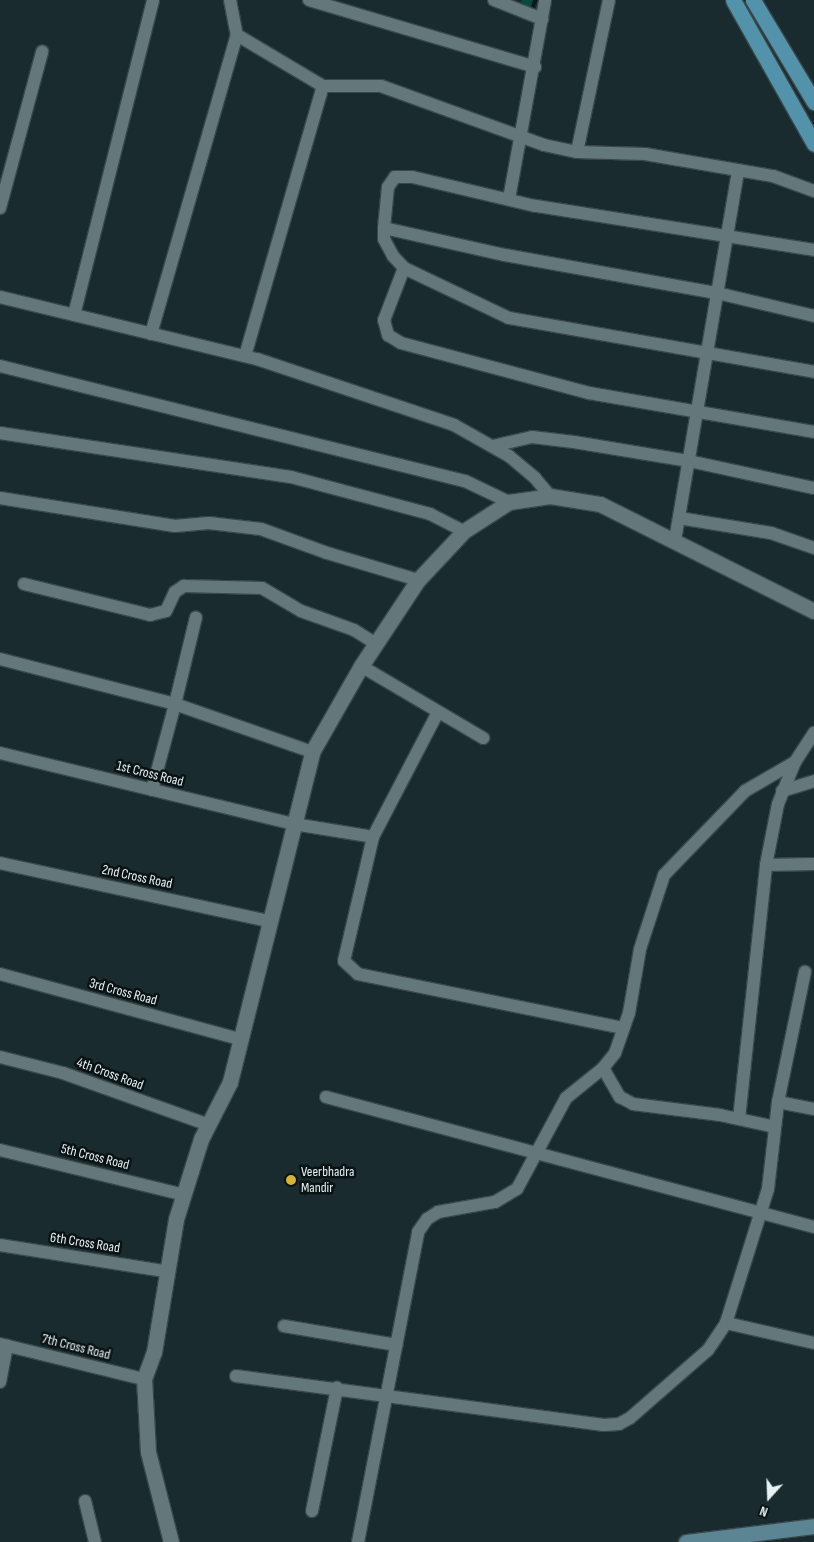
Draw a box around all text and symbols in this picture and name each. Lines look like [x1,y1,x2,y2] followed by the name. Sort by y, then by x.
[115,758,185,790] street label: 1st Cross Road
[100,861,174,893] street label: 2nd Cross Road
[87,975,159,1009] street label: 3rd Cross Road
[74,1054,146,1094] street label: 4th Cross Road
[59,1140,131,1174] street label: 5th Cross Road
[301,1164,354,1196] place label: Veerbhadra Mandir
[285,1174,297,1186] marker: Veerbhadra Mandir
[49,1229,121,1257] street label: 6th Cross Road
[40,1330,112,1364] street label: 7th Cross Road
[744,1472,794,1522] north arrow
[757,1502,770,1521] text: N

